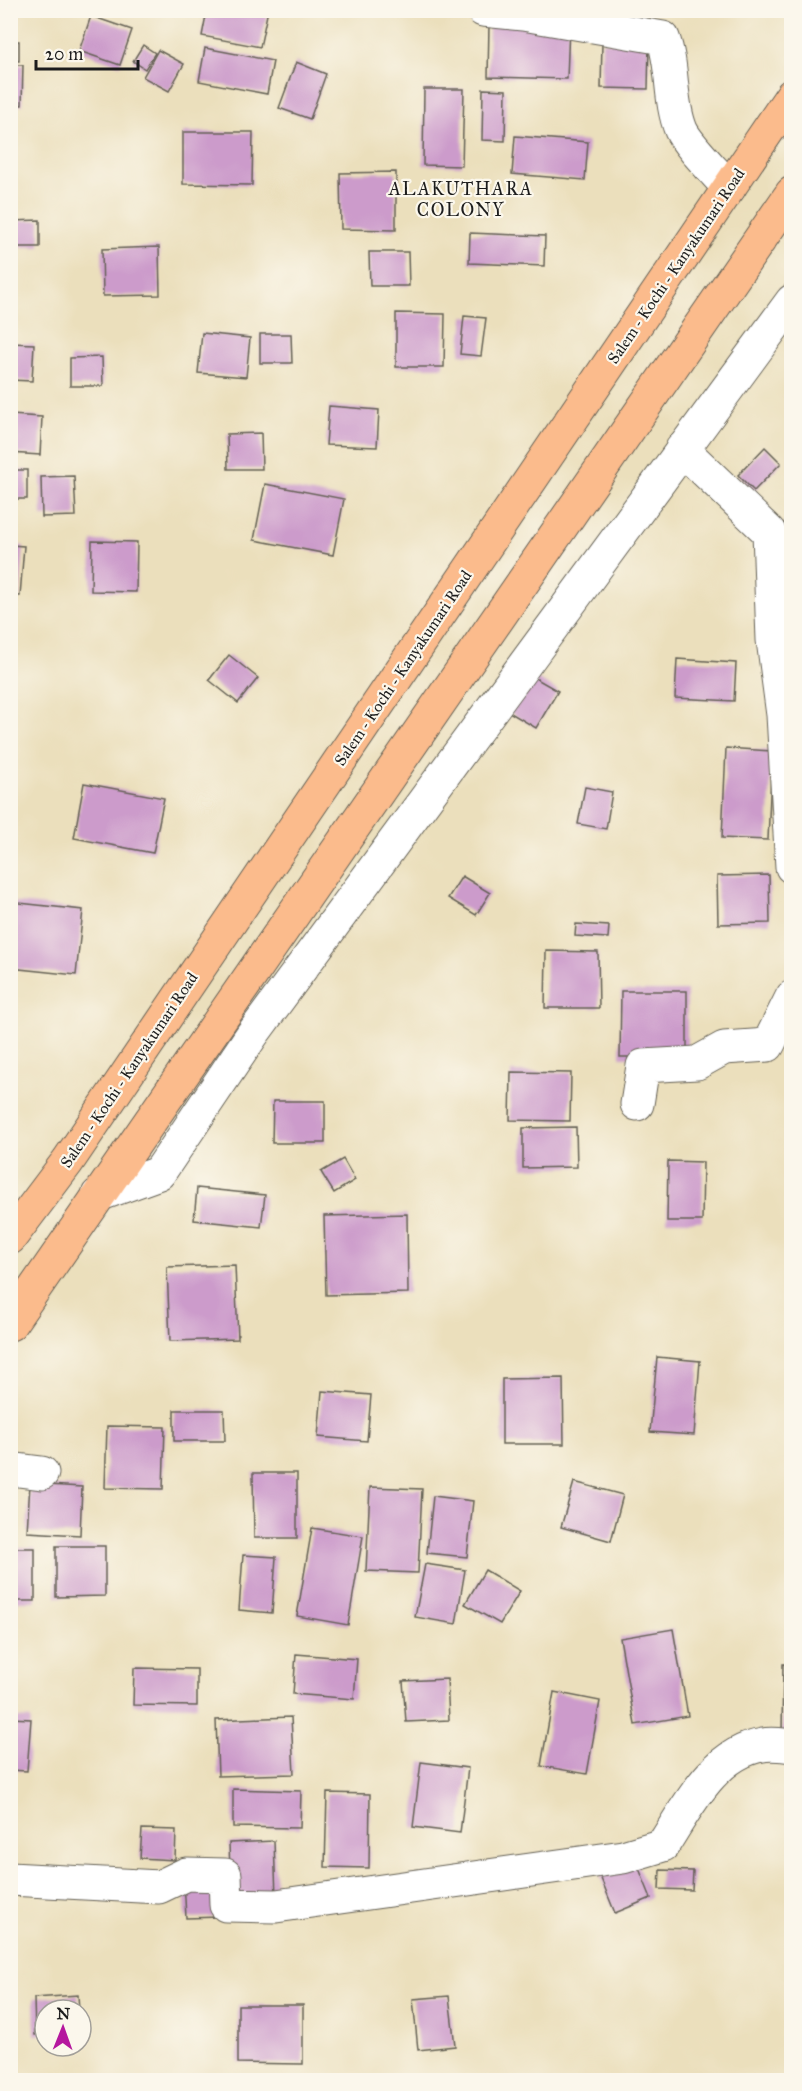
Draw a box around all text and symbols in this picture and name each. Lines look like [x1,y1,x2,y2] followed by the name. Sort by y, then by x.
[36,33,138,71] scale bar
[45,43,83,65] text: 20 m
[603,165,749,367] street label: Salem - Kochi - Kanyakumari Road
[388,178,533,221] district label: ALAKUTHARA COLONY
[330,567,476,769] street label: Salem - Kochi - Kanyakumari Road
[56,969,202,1171] street label: Salem - Kochi - Kanyakumari Road
[33,1998,93,2058] north arrow
[56,2004,71,2023] text: N

